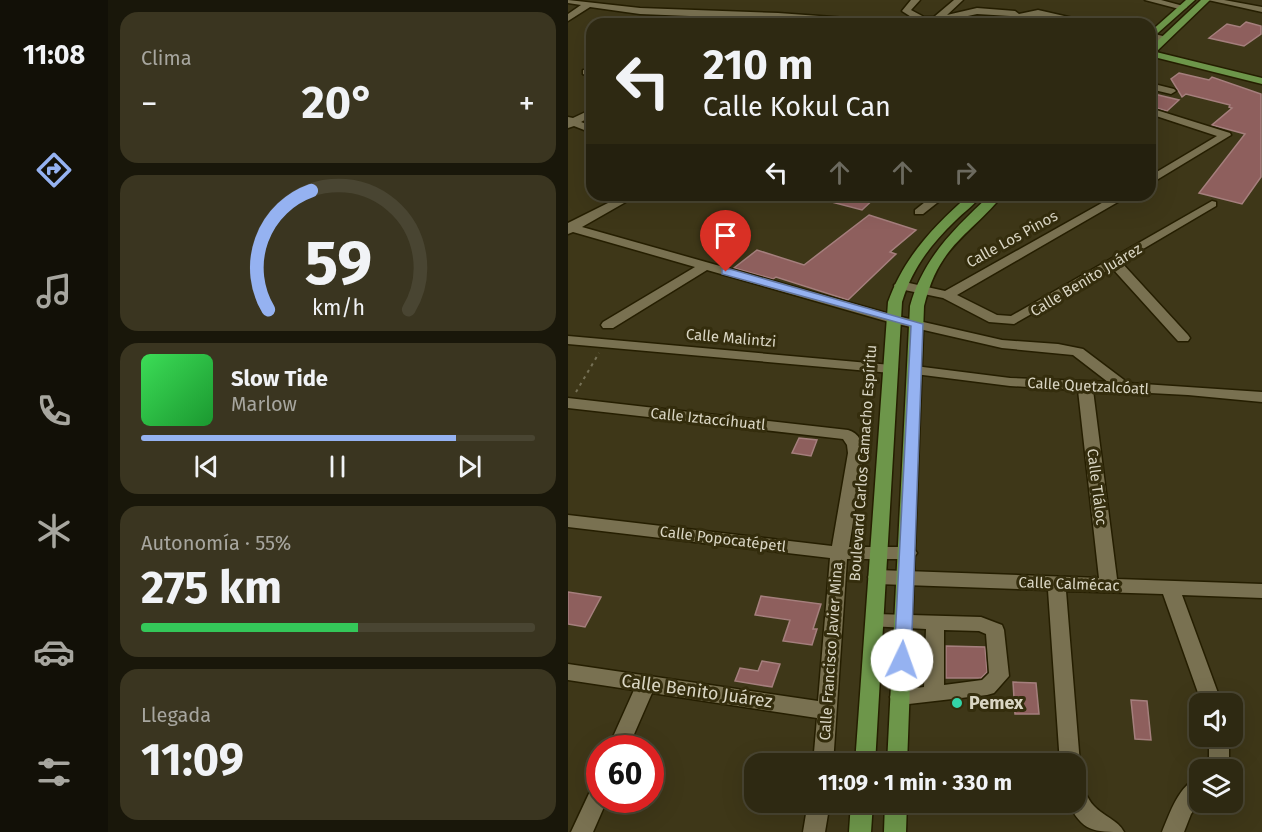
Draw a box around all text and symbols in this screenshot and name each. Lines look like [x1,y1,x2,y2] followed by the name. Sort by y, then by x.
[23,39,85,71] text: 11:08
[703,40,813,90] text: 210 m
[604,42,682,120] icon: left
[141,46,192,70] text: Clima
[301,76,375,130] text: 20°
[141,84,158,124] text: −
[519,84,535,124] text: +
[703,91,891,123] text: Calle Kokul Can
[33,149,75,191] icon: directions
[760,156,793,189] icon: left
[823,156,856,189] icon: ahead
[886,156,919,189] icon: ahead
[949,156,982,189] icon: right
[963,207,1061,271] street label: Calle Los Pinos
[700,210,751,272] pin
[709,219,742,252] icon: arrive
[304,226,372,301] text: 59
[1027,239,1145,320] street label: Calle Benito Juárez
[33,270,75,312] icon: music
[311,295,365,321] text: km/h
[685,325,777,351] street label: Calle Malintzi
[846,344,880,582] street label: Boulevard Carlos Camacho Espíritu
[231,365,328,392] text: Slow Tide
[1027,374,1150,398] street label: Calle Quetzalcóatl
[33,390,75,432] icon: phone
[231,392,297,416] text: Marlow
[650,404,767,434] street label: Calle Iztaccíhuatl
[1083,448,1111,526] street label: Calle Tláloc
[190,450,223,483] icon: previous
[321,450,354,483] icon: pause
[453,450,486,483] icon: next
[33,510,75,552] icon: climate
[659,522,788,556] street label: Calle Popocatépetl
[141,531,291,555] text: Autonomía · 55%
[141,561,282,615] text: 275 km
[816,561,846,741] street label: Calle Francisco Javier Mina
[1018,573,1120,595] street label: Calle Calmécac
[870,628,934,692] position arrow
[33,631,75,673] icon: car
[620,670,774,712] street label: Calle Benito Juárez
[969,692,1024,714] place label: Pemex
[1189,693,1243,813] map controls
[1189,693,1243,747] button: sound
[950,696,964,710] marker: Pemex
[141,703,211,727] text: Llegada
[141,733,244,787] text: 11:09
[586,735,664,813] speed limit sign: 60
[33,751,75,793] icon: filters
[1189,759,1243,813] button: layers
[818,769,1012,796] text: 11:09 · 1 min · 330 m

